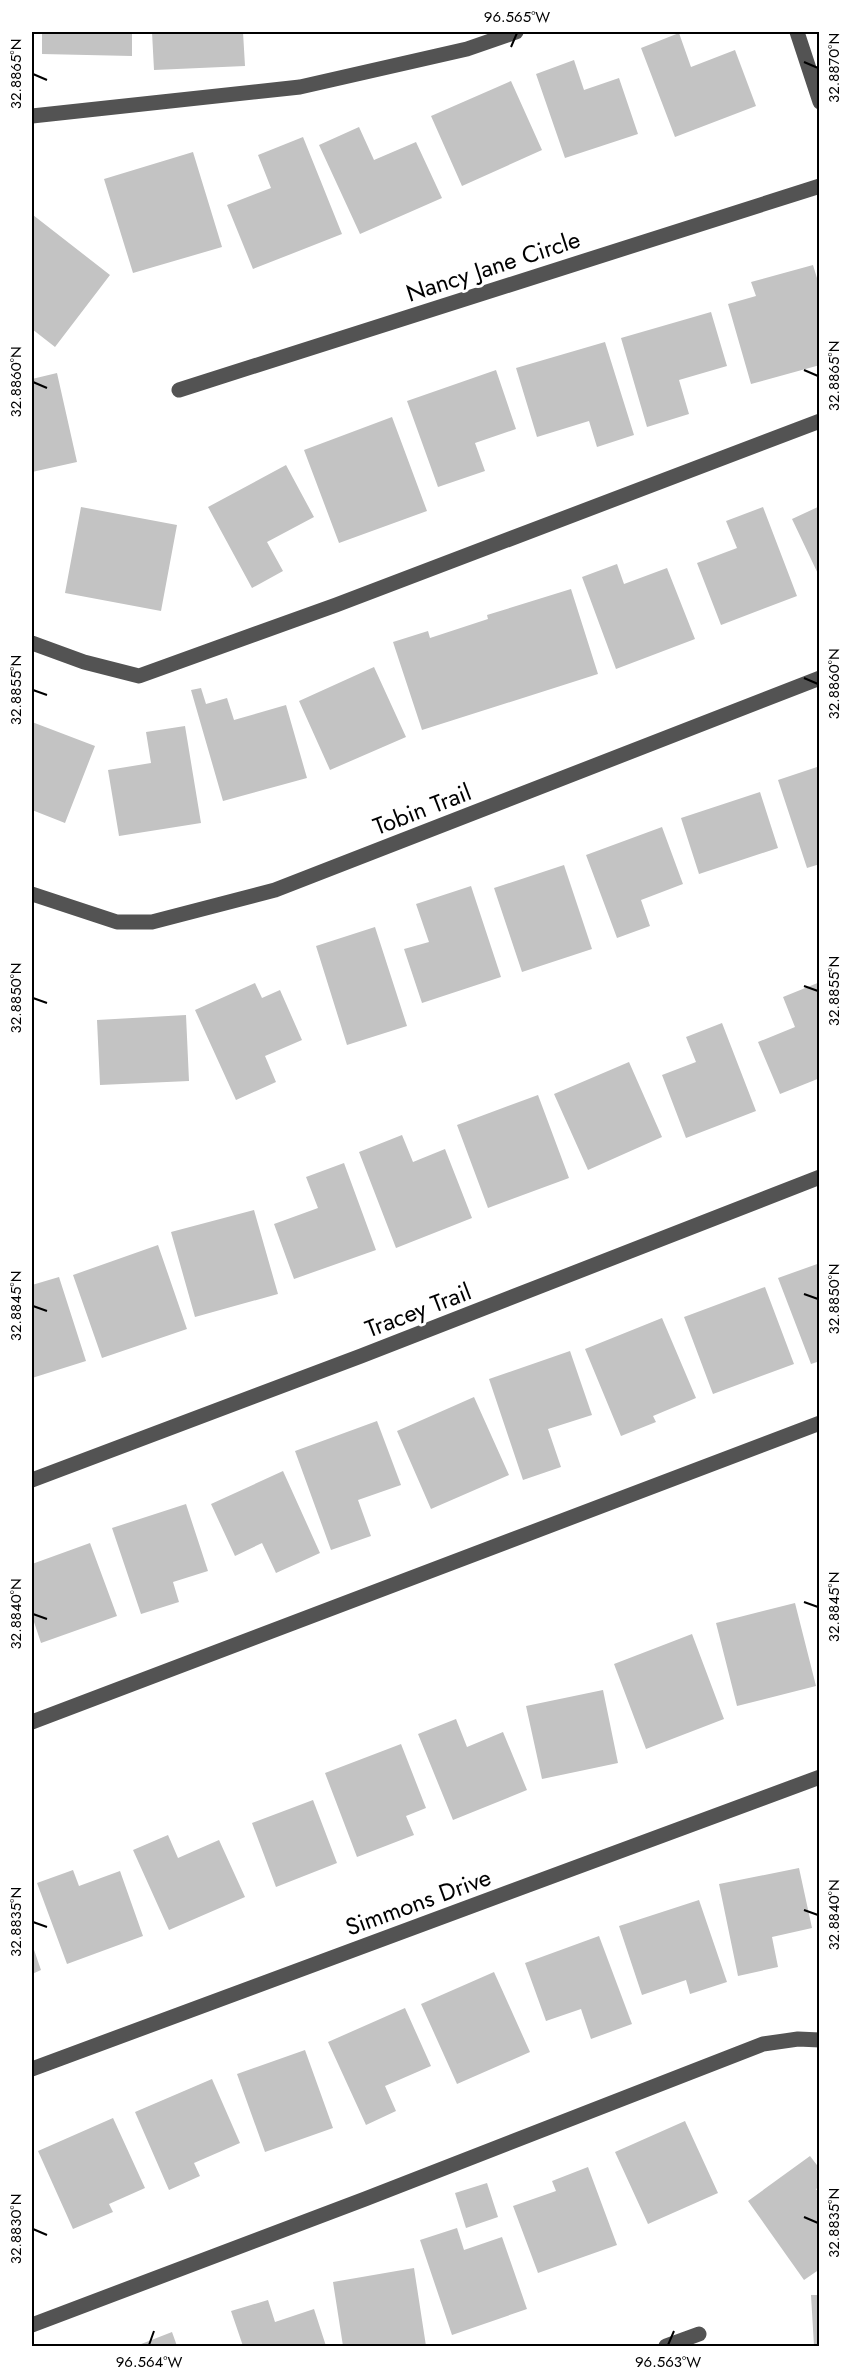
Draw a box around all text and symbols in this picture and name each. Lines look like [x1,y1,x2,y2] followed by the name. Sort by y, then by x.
[484,6,550,28] text: 96.565°W
[823,33,845,103] text: 32.8870°N
[5,39,27,109] text: 32.8865°N
[401,221,585,311] street label: Nancy Jane Circle
[823,341,845,411] text: 32.8865°N
[5,346,27,418] text: 32.8860°N
[823,648,845,720] text: 32.8860°N
[5,655,27,725] text: 32.8855°N
[368,774,476,844] street label: Tobin Trail
[823,956,845,1026] text: 32.8855°N
[5,963,27,1033] text: 32.8850°N
[823,1264,845,1334] text: 32.8850°N
[5,1271,27,1341] text: 32.8845°N
[360,1274,476,1346] street label: Tracey Trail
[823,1572,845,1642] text: 32.8845°N
[5,1578,27,1650] text: 32.8840°N
[340,1859,496,1945] street label: Simmons Drive
[823,1879,845,1951] text: 32.8840°N
[5,1887,27,1957] text: 32.8835°N
[823,2188,845,2258] text: 32.8835°N
[5,2194,27,2264] text: 32.8830°N
[116,2351,182,2373] text: 96.564°W
[635,2351,701,2373] text: 96.563°W

